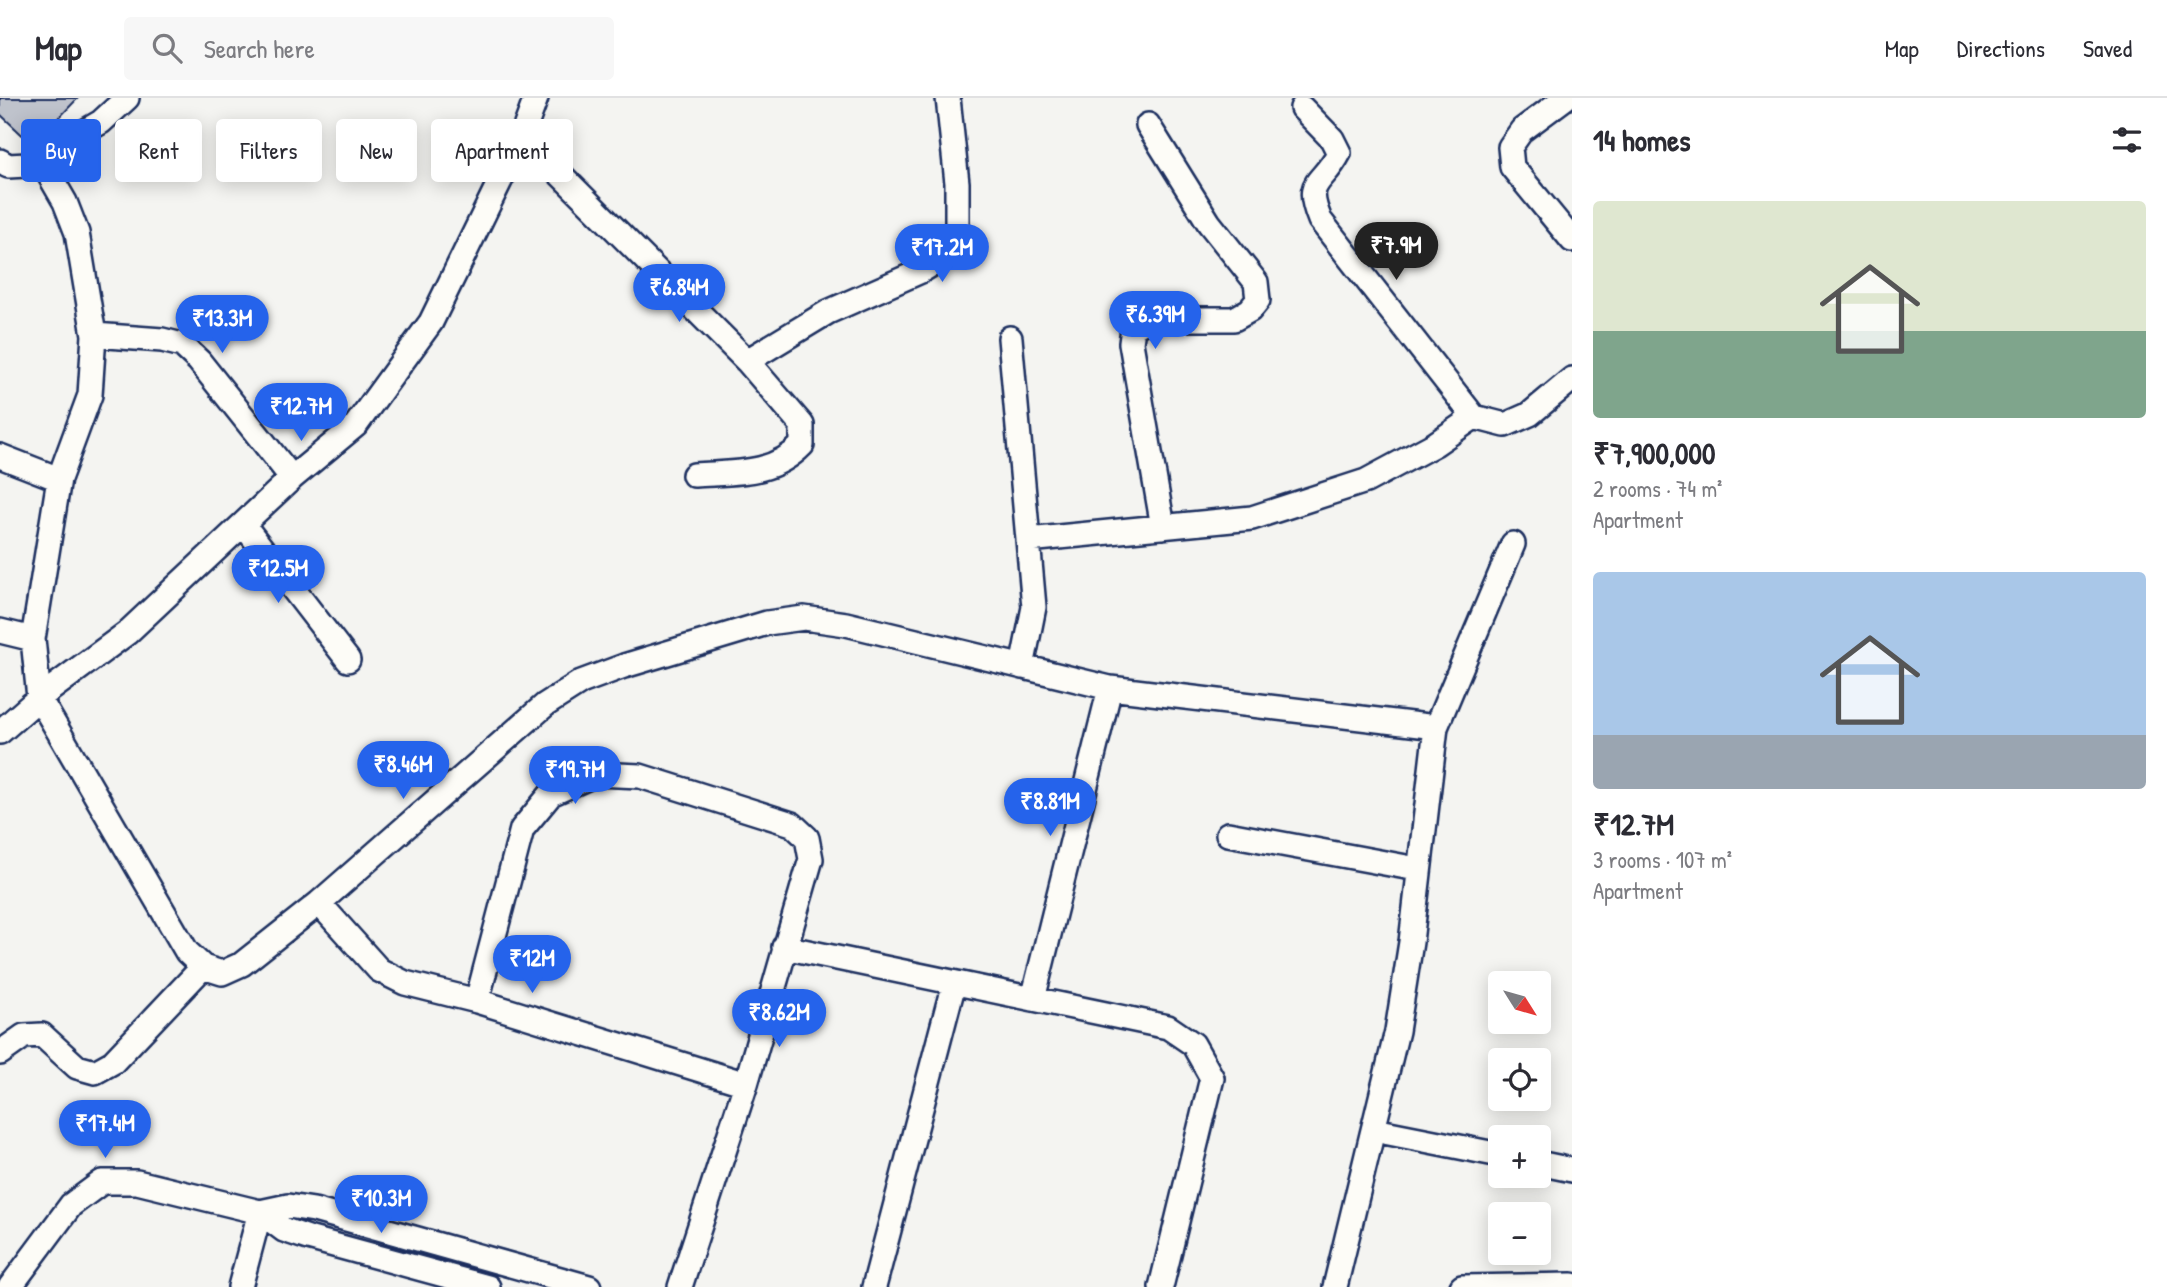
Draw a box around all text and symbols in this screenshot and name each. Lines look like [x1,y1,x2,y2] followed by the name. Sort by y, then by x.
[124,17,614,80] search box
[35,26,82,70] text: Map
[148,29,186,67] icon: search
[204,31,315,66] text: Search here
[1885,32,1919,64] text: Map
[1957,32,2045,64] text: Directions
[2083,32,2132,64] text: Saved
[21,119,101,182] chip: Buy
[115,119,202,182] chip: Rent
[216,119,322,182] chip: Filters
[336,119,417,182] chip: New
[431,119,573,182] chip: Apartment
[1593,120,1691,160] text: 14 homes
[2108,121,2146,159] icon: filters
[1347,222,1445,282] pin: ₹7.9M
[885,225,999,284] pin: ₹17.2M
[1370,229,1422,260] text: ₹7.9M
[911,231,973,262] text: ₹17.2M
[1807,246,1933,372] icon: home
[622,264,736,324] pin: ₹6.84M
[649,271,709,302] text: ₹6.84M
[1098,292,1212,351] pin: ₹6.39M
[165,296,279,355] pin: ₹13.3M
[1125,298,1185,329] text: ₹6.39M
[192,302,252,333] text: ₹13.3M
[244,384,358,443] pin: ₹12.7M
[270,390,332,421] text: ₹12.7M
[1593,433,1715,473] text: ₹7,900,000
[1593,473,1722,504] text: 2 rooms · 74 m²
[1593,504,1683,535] text: Apartment
[221,546,335,605] pin: ₹12.5M
[248,552,308,583] text: ₹12.5M
[1807,617,1933,743] icon: home
[346,742,460,801] pin: ₹8.46M
[518,746,632,806] pin: ₹19.7M
[373,748,433,779] text: ₹8.46M
[545,753,605,784] text: ₹19.7M
[993,778,1107,838] pin: ₹8.81M
[1020,785,1080,816] text: ₹8.81M
[1593,804,1674,844] text: ₹12.7M
[1593,844,1732,875] text: 3 rooms · 107 m²
[1593,875,1683,906] text: Apartment
[491,936,573,995] pin: ₹12M
[509,942,555,973] text: ₹12M
[1488,971,1550,1034] north arrow
[1488,971,1551,1265] map controls
[722,990,836,1049] pin: ₹8.62M
[748,996,810,1027] text: ₹8.62M
[1488,1048,1551,1111] button: locate
[48,1100,162,1160] pin: ₹17.4M
[75,1107,135,1138] text: ₹17.4M
[1488,1125,1551,1188] button: +
[324,1176,438,1235] pin: ₹10.3M
[351,1182,411,1213] text: ₹10.3M
[1488,1202,1551,1265] button: −

